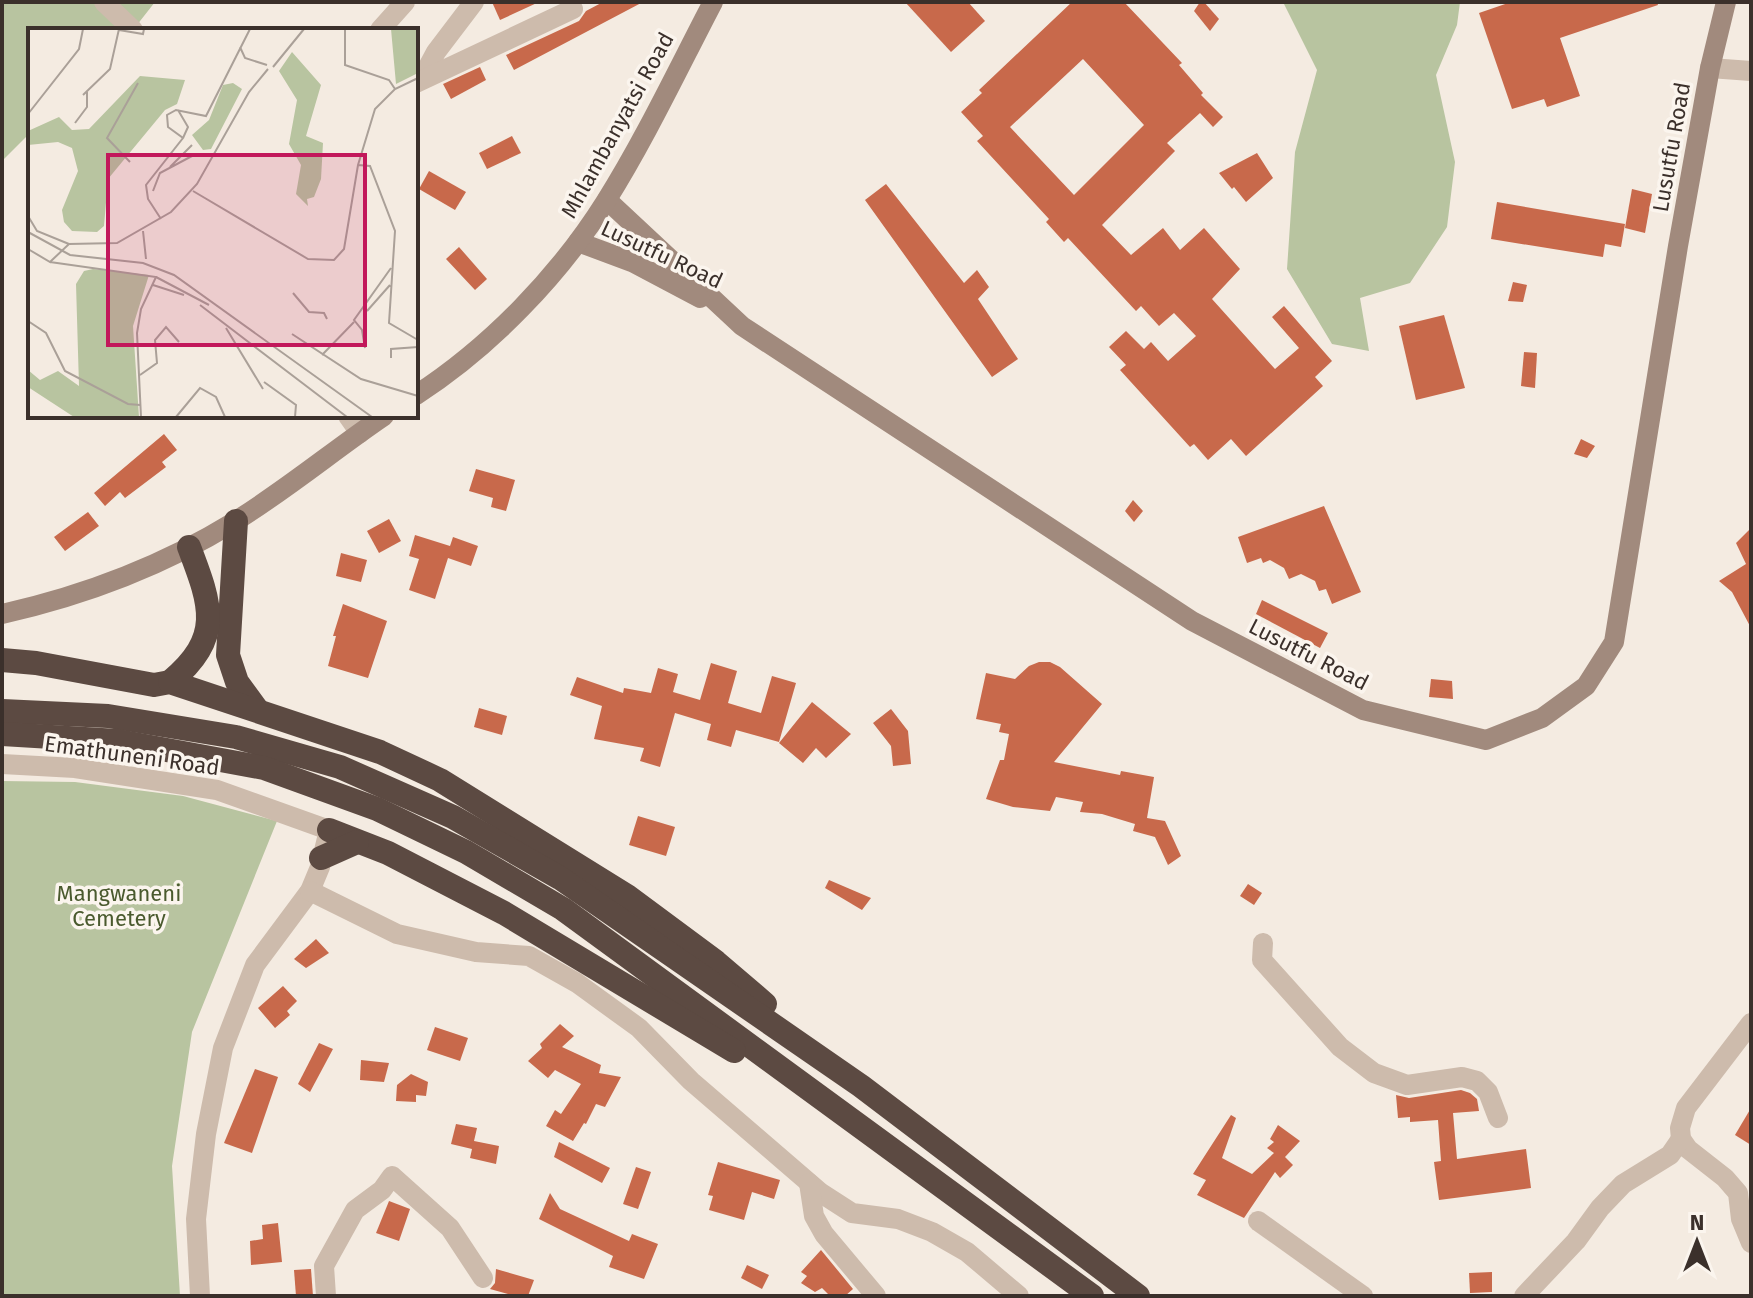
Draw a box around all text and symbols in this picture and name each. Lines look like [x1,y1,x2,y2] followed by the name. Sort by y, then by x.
[28,28,418,418] inset map
[555,28,680,223] street label: Mhlambanyatsi Road
[1647,80,1696,214] street label: Lusutfu Road
[597,214,727,294] street label: Lusutfu Road
[1244,613,1373,696] street label: Lusutfu Road
[43,730,221,781] street label: Emathuneni Road
[57,880,181,932] park label: Mangwaneni Cemetery
[1657,1202,1737,1282] north arrow
[1690,1209,1704,1236] text: N

